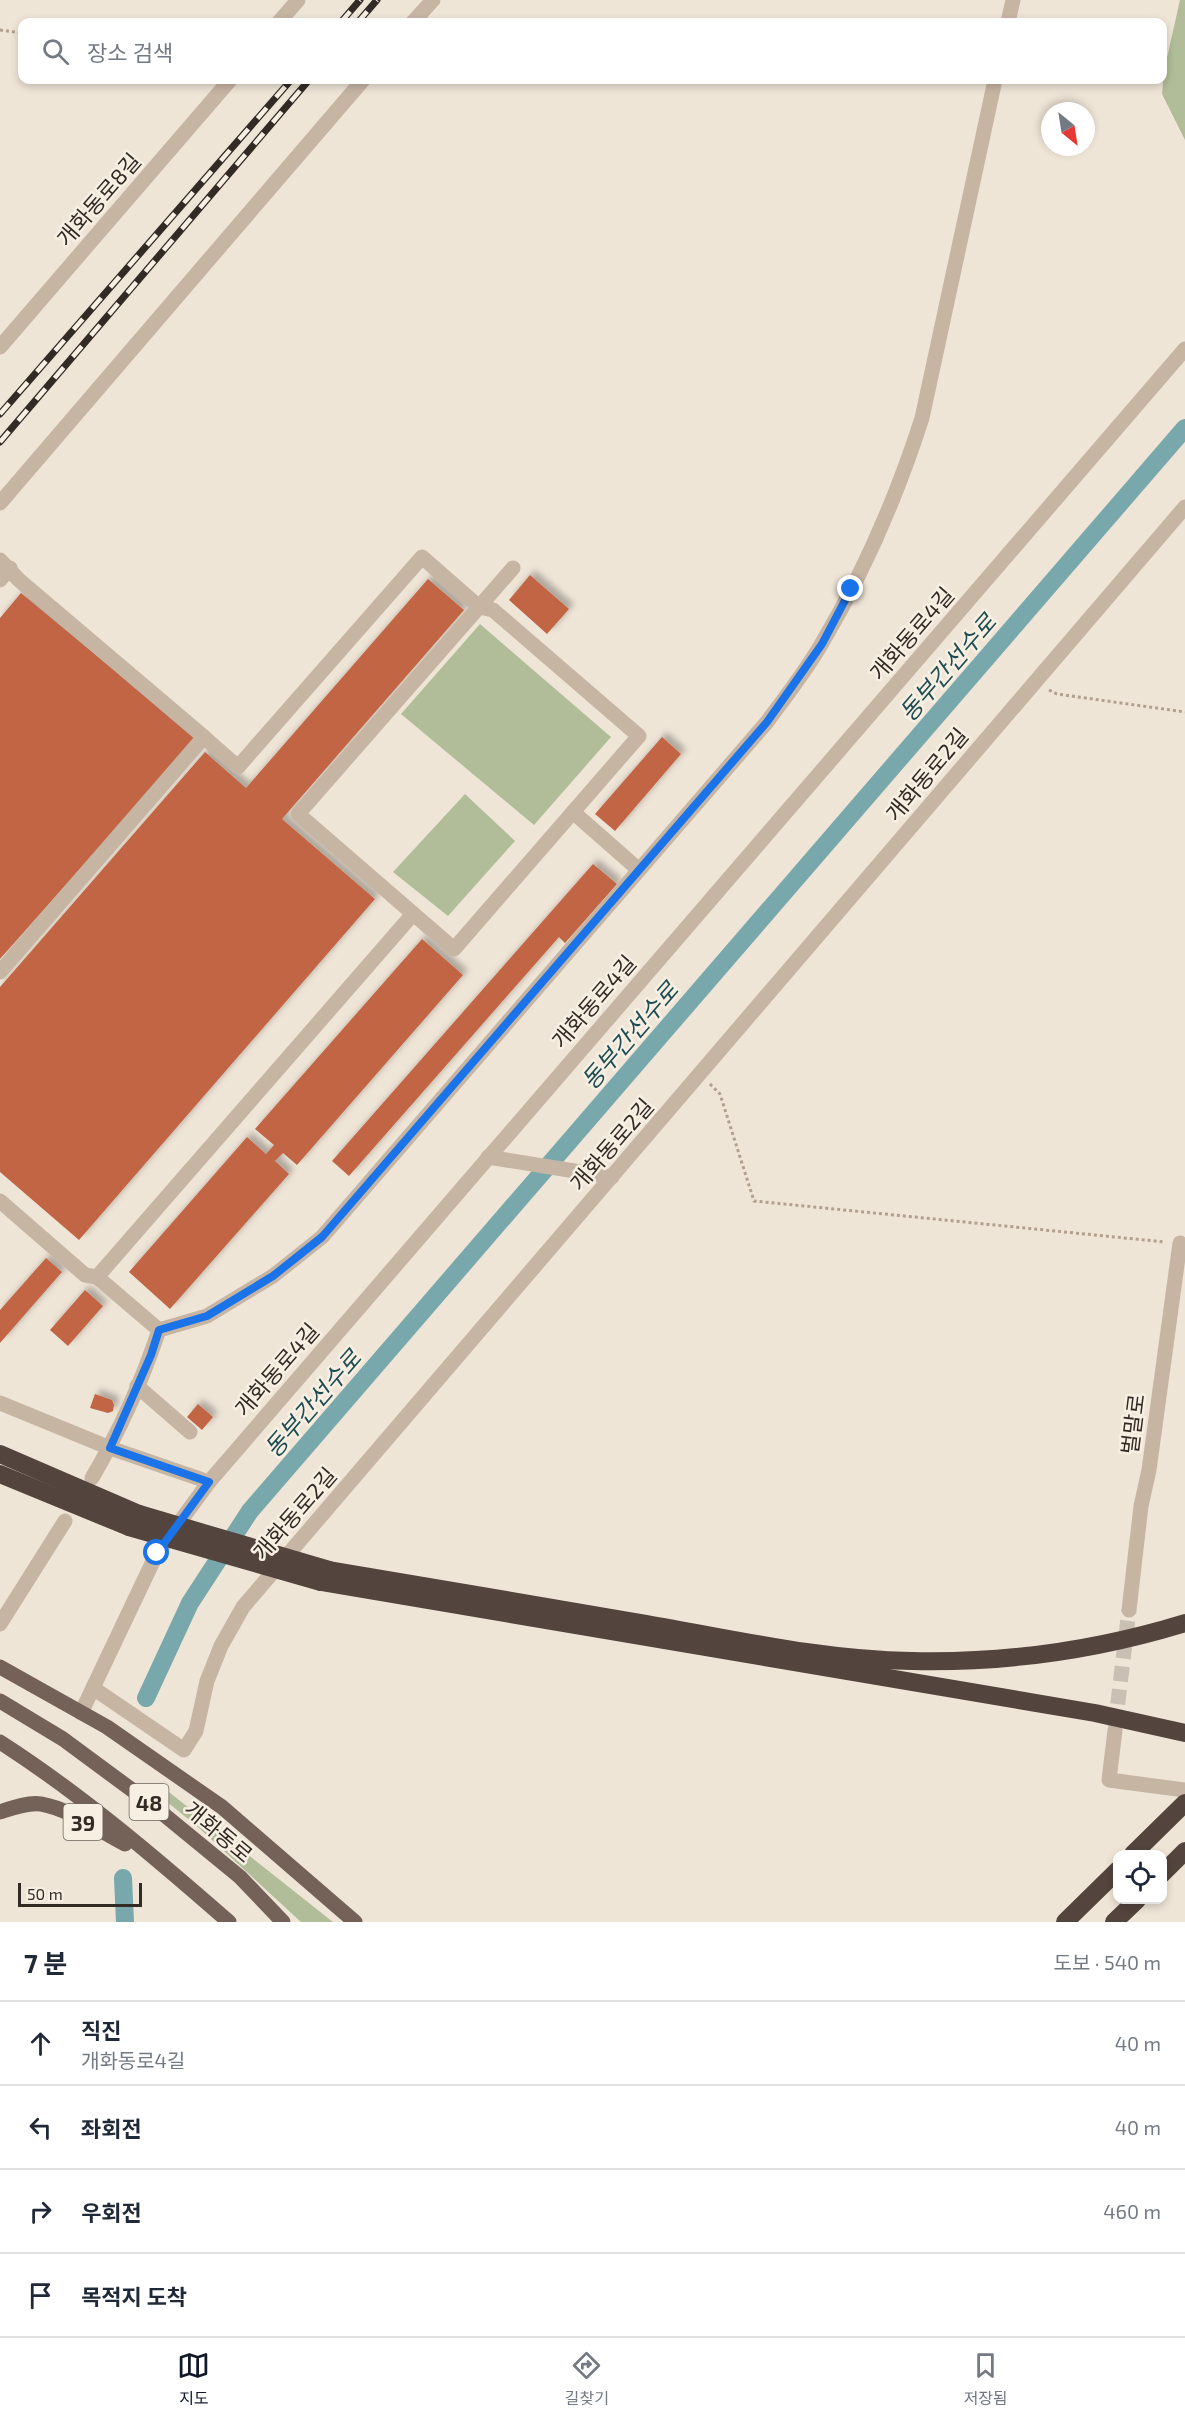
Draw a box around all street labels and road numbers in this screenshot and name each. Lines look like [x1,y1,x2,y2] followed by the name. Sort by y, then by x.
[51,147,145,251] street label: 개화동로8길
[864,581,958,685] street label: 개화동로4길
[880,722,972,826] street label: 개화동로2길
[546,949,640,1053] street label: 개화동로4길
[564,1093,658,1195] street label: 개화동로2길
[229,1317,323,1421] street label: 개화동로4길
[1115,1392,1149,1456] street label: 벌말로
[247,1462,341,1564] street label: 개화동로2길
[130,1784,168,1820] road number: 48
[180,1795,258,1867] street label: 개화동로
[64,1804,103,1840] road number: 39

